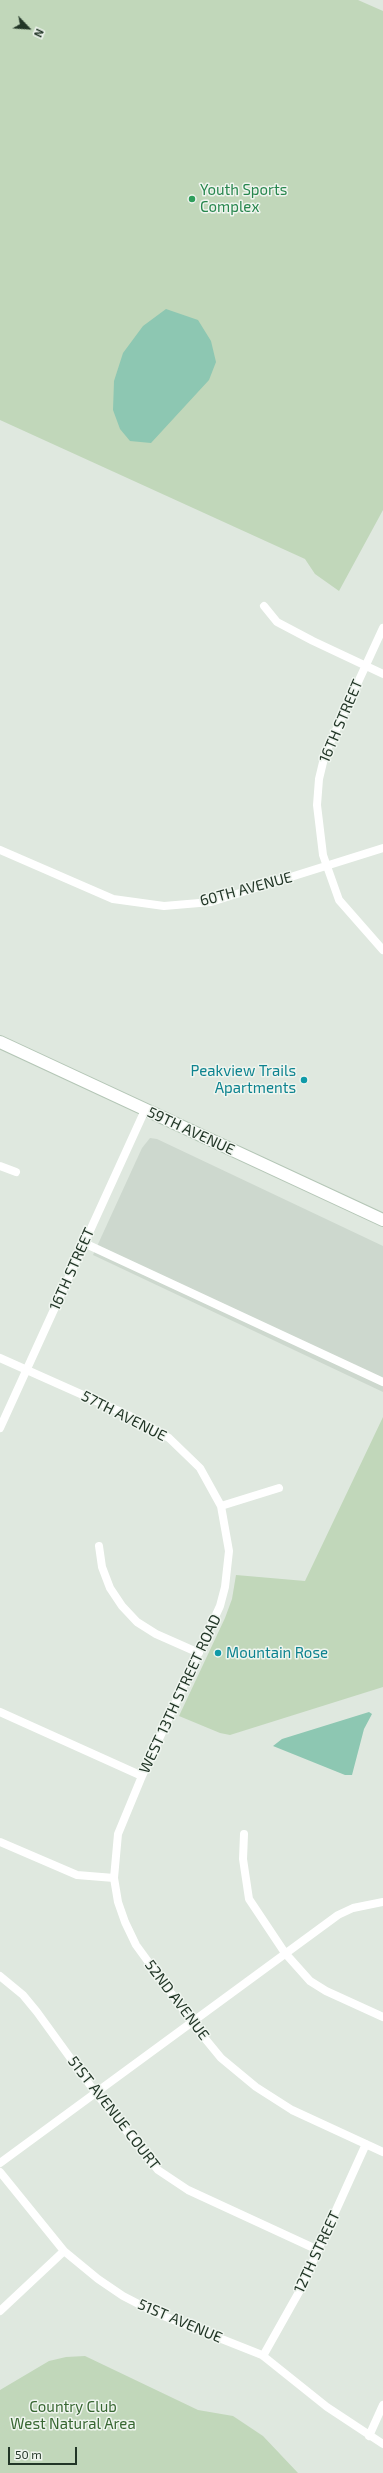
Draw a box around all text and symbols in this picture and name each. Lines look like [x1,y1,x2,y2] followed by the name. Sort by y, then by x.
[8,8,48,48] north arrow
[32,27,47,40] text: N
[200,181,287,216] place label: Youth Sports Complex
[187,194,197,204] marker: Youth Sports Complex
[315,677,367,765] street label: 16TH STREET
[198,868,294,910] street label: 60TH AVENUE
[191,1062,296,1097] place label: Peakview Trails Apartments
[299,1075,309,1085] marker: Peakview Trails Apartments
[145,1103,237,1159] street label: 59TH AVENUE
[46,1225,98,1313] street label: 16TH STREET
[78,1387,170,1445] street label: 57TH AVENUE
[135,1612,225,1776] street label: WEST 13TH STREET ROAD
[226,1644,328,1662] place label: Mountain Rose
[213,1648,223,1658] marker: Mountain Rose
[141,1956,213,2044] street label: 52ND AVENUE
[64,2053,164,2173] street label: 51ST AVENUE COURT
[290,2208,344,2296] street label: 12TH STREET
[135,2295,225,2347] street label: 51ST AVENUE
[10,2398,136,2433] park label: Country Club West Natural Area
[10,2439,79,2465] scale bar
[15,2447,42,2461] text: 50 m

